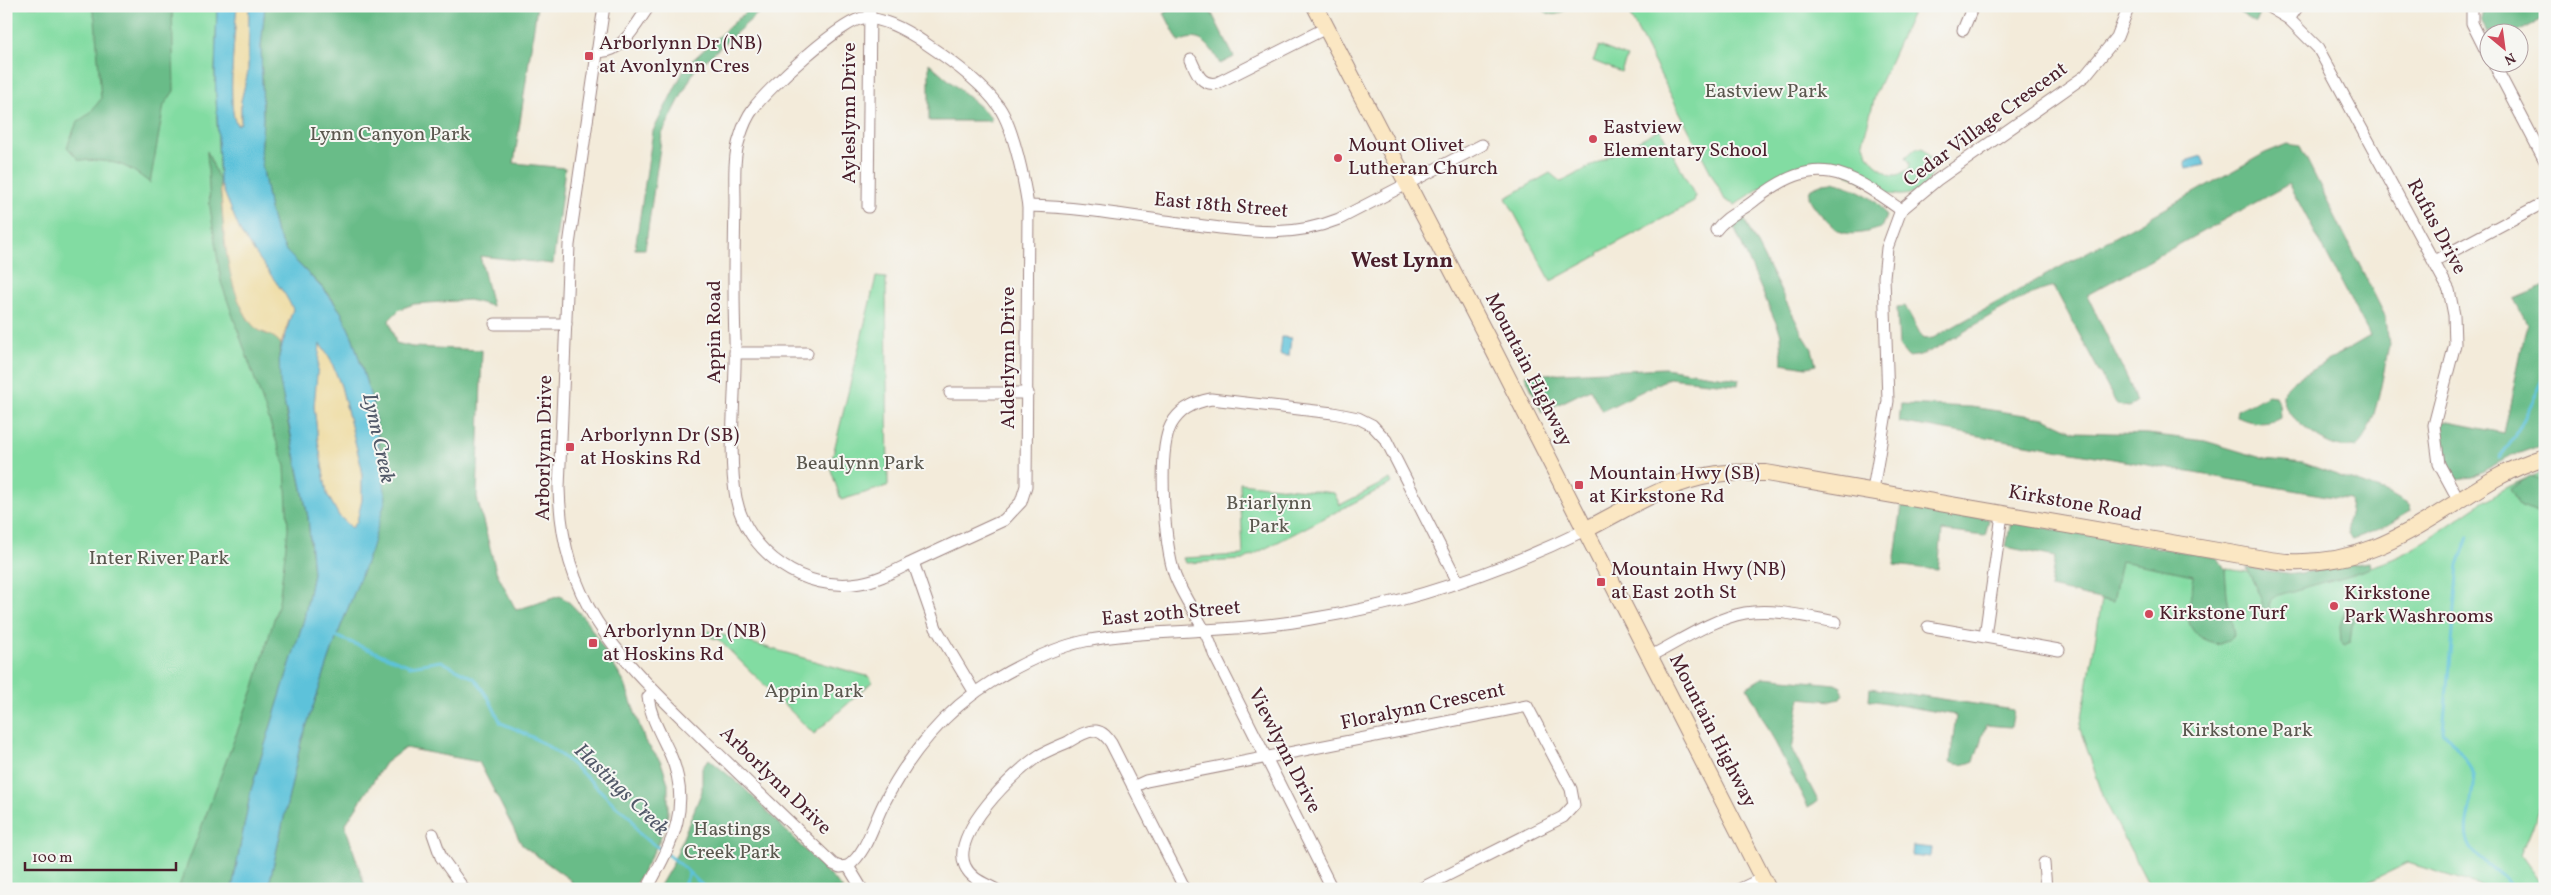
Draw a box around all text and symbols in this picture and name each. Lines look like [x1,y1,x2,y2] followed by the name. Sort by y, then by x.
[2478,22,2528,72] north arrow
[599,30,762,81] place label: Arborlynn Dr (NB) at Avonlynn Cres
[836,42,864,184] street label: Ayleslynn Drive
[2501,47,2519,69] text: N
[583,50,595,62] marker: Arborlynn Dr (NB) at Avonlynn Cres
[1898,56,2074,194] street label: Cedar Village Crescent
[1704,78,1828,106] park label: Eastview Park
[1603,114,1768,165] place label: Eastview Elementary School
[310,121,470,149] park label: Lynn Canyon Park
[1348,132,1498,183] place label: Mount Olivet Lutheran Church
[1587,133,1599,145] marker: Eastview Elementary School
[1332,152,1344,164] marker: Mount Olivet Lutheran Church
[2399,174,2473,280] street label: Rufus Drive
[1153,186,1289,226] street label: East 18th Street
[1351,247,1453,276] district label: West Lynn
[701,280,729,384] street label: Appin Road
[995,287,1023,429] street label: Alderlynn Drive
[1477,288,1579,452] street label: Mountain Highway
[530,375,560,521] street label: Arborlynn Drive
[354,390,402,486] water label: Lynn Creek
[580,422,739,473] place label: Arborlynn Dr (SB) at Hoskins Rd
[564,441,576,453] marker: Arborlynn Dr (SB) at Hoskins Rd
[796,450,924,478] park label: Beaulynn Park
[1589,460,1760,511] place label: Mountain Hwy (SB) at Kirkstone Rd
[2006,478,2144,530] street label: Kirkstone Road
[1573,479,1585,491] marker: Mountain Hwy (SB) at Kirkstone Rd
[1226,490,1312,541] park label: Briarlynn Park
[89,545,229,573] park label: Inter River Park
[1611,556,1786,607] place label: Mountain Hwy (NB) at East 20th St
[1595,576,1607,588] marker: Mountain Hwy (NB) at East 20th St
[2344,580,2493,631] place label: Kirkstone Park Washrooms
[1100,594,1242,634] street label: East 20th Street
[2159,600,2288,628] place label: Kirkstone Turf
[2328,600,2340,612] marker: Kirkstone Park Washrooms
[2143,608,2155,620] marker: Kirkstone Turf
[603,618,766,669] place label: Arborlynn Dr (NB) at Hoskins Rd
[587,637,599,649] marker: Arborlynn Dr (NB) at Hoskins Rd
[1661,649,1763,813] street label: Mountain Highway
[1338,676,1508,738] street label: Floralynn Crescent
[764,678,864,706] park label: Appin Park
[1240,684,1328,818] street label: Viewlynn Drive
[2181,717,2313,745] park label: Kirkstone Park
[713,720,837,842] street label: Arborlynn Drive
[567,737,675,843] water label: Hastings Creek
[684,816,780,867] park label: Hastings Creek Park
[25,840,176,872] scale bar
[32,848,72,869] text: 100 m

